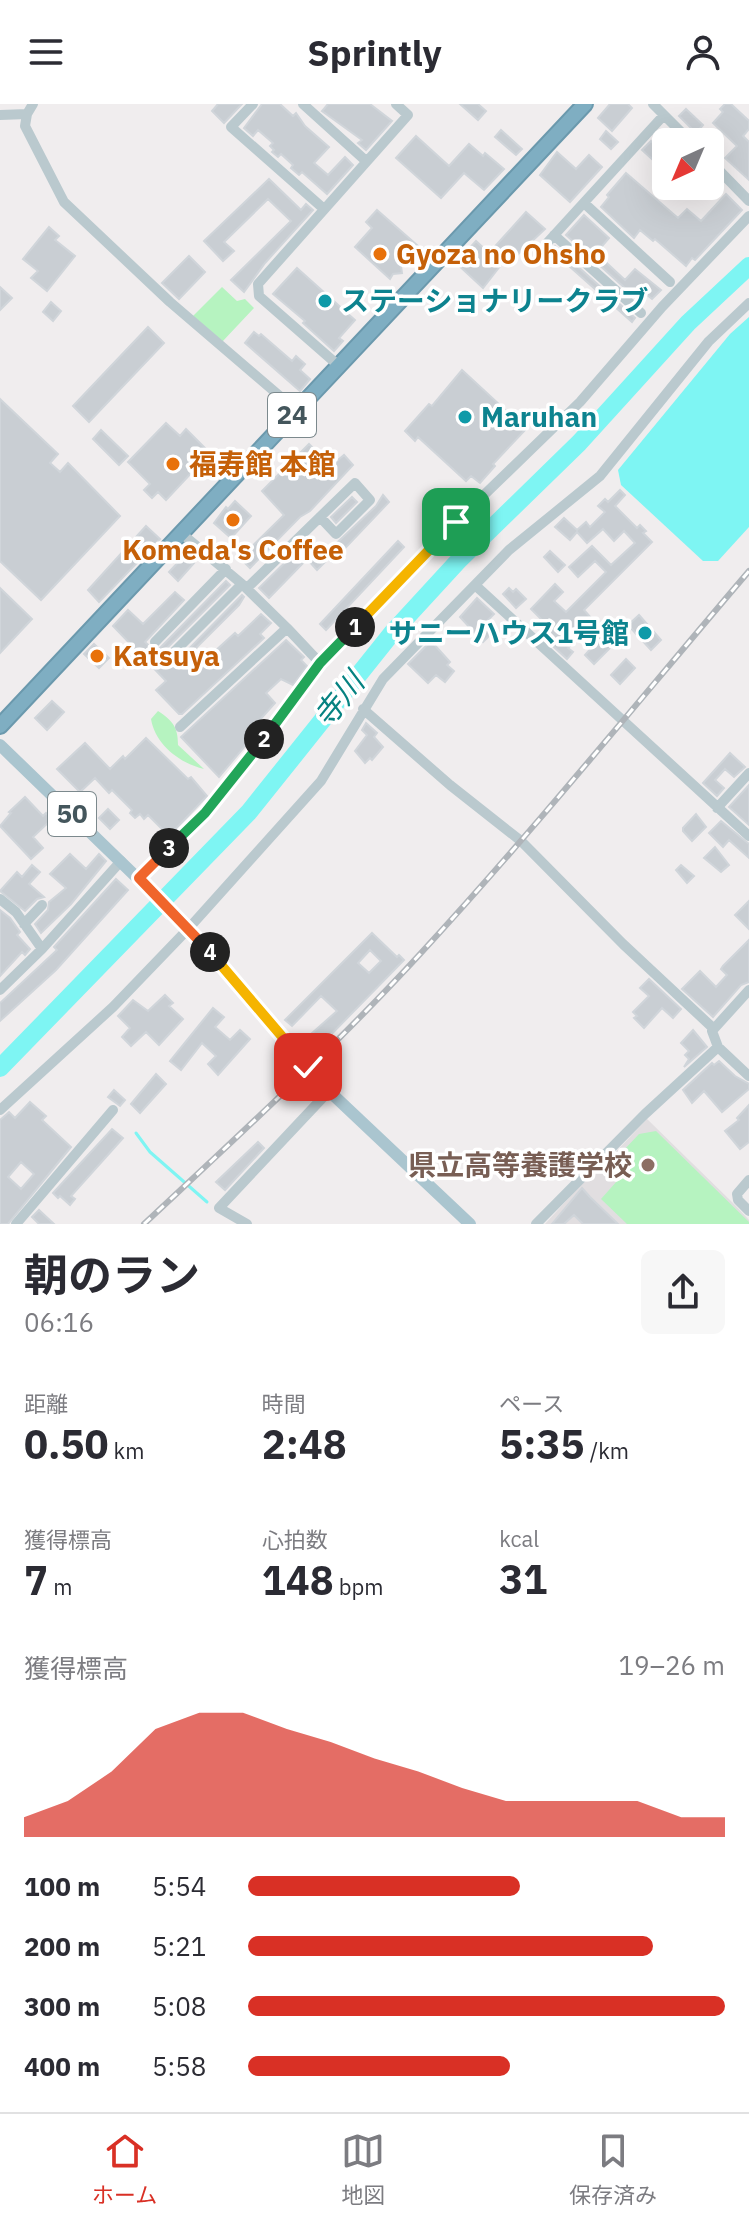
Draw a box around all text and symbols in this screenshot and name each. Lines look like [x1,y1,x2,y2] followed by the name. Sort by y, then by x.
[307,29,442,76] text: Sprintly
[24,30,68,74] icon: menu
[681,30,725,74] icon: person
[652,128,724,200] north arrow
[652,128,724,200] map controls
[396,235,606,272] place label: Gyoza no Ohsho
[371,245,389,263] marker: Gyoza no Ohsho
[341,282,648,319] place label: ステーショナリークラブ
[316,292,334,310] marker: ステーショナリークラブ
[268,393,316,437] road number: 24
[481,398,597,435] place label: Maruhan
[456,408,474,426] marker: Maruhan
[189,445,336,482] place label: 福寿館 本館
[164,455,182,473] marker: 福寿館 本館
[422,488,490,556] pin
[434,500,478,544] icon: arrive
[224,511,242,529] marker: Komeda's Coffee
[122,531,344,568] place label: Komeda's Coffee
[335,607,375,647] pin: 1
[348,612,362,641] text: 1
[389,614,629,651] place label: サニーハウス1号館
[636,624,654,642] marker: サニーハウス1号館
[113,637,220,674] place label: Katsuya
[88,647,106,665] marker: Katsuya
[304,661,374,735] water label: 寺川
[244,719,284,759] pin: 2
[257,724,271,753] text: 2
[48,792,96,836] road number: 50
[149,828,189,868] pin: 3
[162,833,176,862] text: 3
[190,932,230,972] pin: 4
[203,937,217,966] text: 4
[274,1033,342,1101] pin
[286,1045,330,1089] icon: check
[408,1146,632,1183] place label: 県立高等養護学校
[639,1156,657,1174] marker: 県立高等養護学校
[24,1246,200,1303] text: 朝のラン
[641,1250,725,1334] button: share
[24,1305,94,1339] text: 06:16
[24,1389,68,1418] text: 距離
[262,1389,306,1418] text: 時間
[499,1389,564,1418] text: ペース
[24,1418,108,1470] text: 0.50
[262,1418,347,1470] text: 2:48
[499,1418,585,1470] text: 5:35
[108,1436,144,1465] text: km
[585,1436,629,1465] text: /km
[499,1524,539,1553] text: kcal
[24,1525,112,1554] text: 獲得標高
[262,1525,328,1554] text: 心拍数
[499,1553,547,1605] text: 31
[24,1554,48,1606] text: 7
[262,1554,334,1606] text: 148
[48,1572,72,1601] text: m
[334,1572,384,1601] text: bpm
[618,1648,725,1682] text: 19–26 m
[24,1651,128,1685] text: 獲得標高
[24,1869,100,1903] text: 100 m
[152,1869,206,1903] text: 5:54
[24,1929,100,1963] text: 200 m
[152,1929,206,1963] text: 5:21
[24,1989,100,2023] text: 300 m
[152,1989,206,2023] text: 5:08
[24,2049,100,2083] text: 400 m
[152,2049,206,2083] text: 5:58
[92,2129,157,2209] tab: ホーム
[341,2129,385,2209] tab: 地図
[569,2129,657,2209] tab: 保存済み

